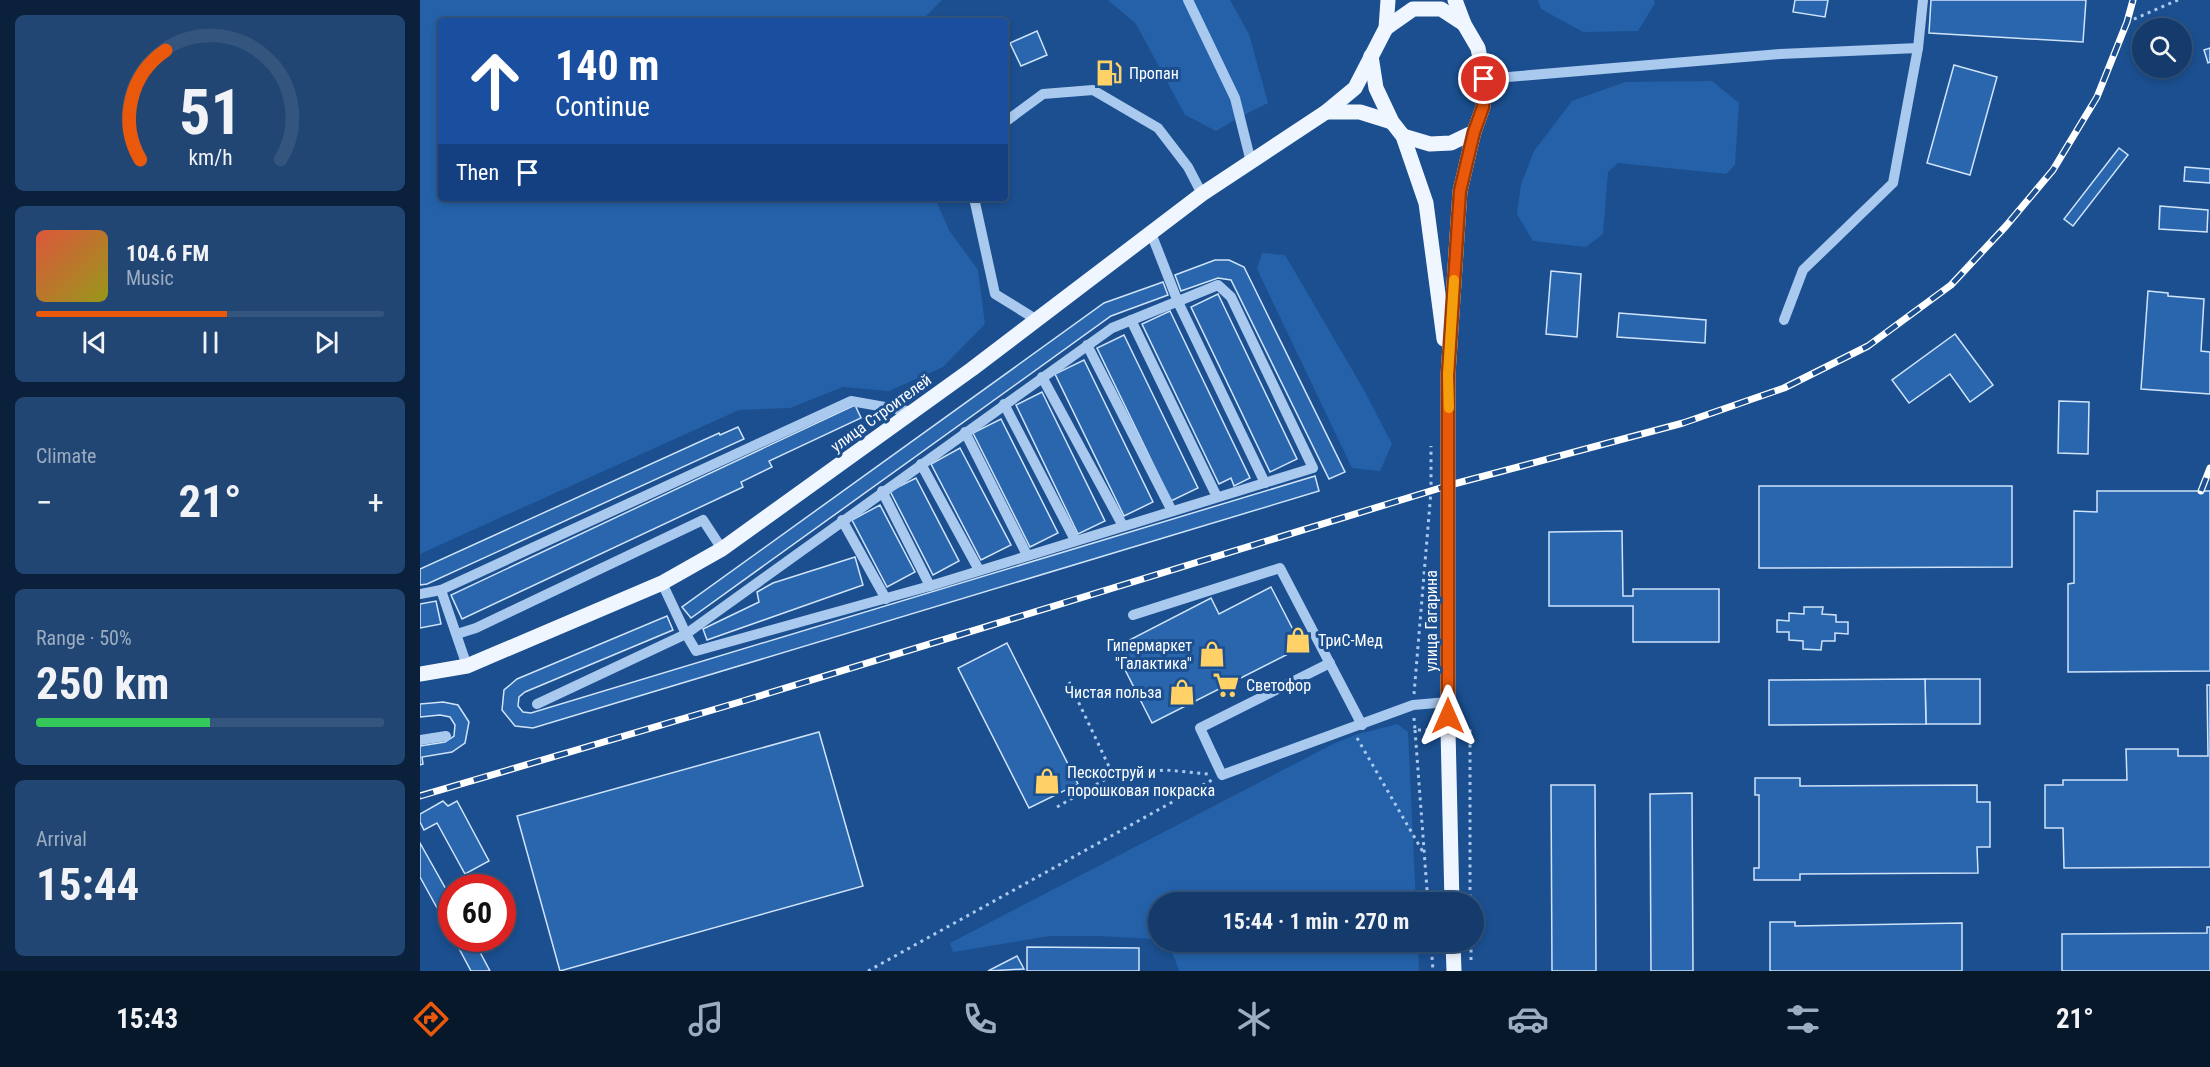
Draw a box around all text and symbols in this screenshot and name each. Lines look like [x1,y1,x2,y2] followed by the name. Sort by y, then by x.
[2132,18,2192,78] map controls
[2132,18,2192,78] button: search
[555,41,660,90] text: 140 m
[456,42,534,120] icon: ahead
[1458,53,1509,104] pin
[1094,58,1124,88] fuel station icon: Пропан
[1467,62,1500,95] icon: arrive
[1129,64,1179,83] place label: Пропан
[178,76,242,149] text: 51
[555,91,650,123] text: Continue
[188,145,232,170] text: km/h
[511,156,544,189] icon: arrive
[456,160,499,185] text: Then
[126,241,209,266] text: 104.6 FM
[126,266,174,290] text: Music
[78,326,111,359] icon: previous
[194,326,227,359] icon: pause
[310,326,343,359] icon: next
[827,370,935,456] street label: улица Строителей
[36,444,96,468] text: Climate
[179,475,242,528] text: 21°
[36,483,53,522] text: −
[368,483,384,522] text: +
[1422,570,1441,672] street label: улица Гагарина
[1283,625,1313,655] shop icon: ТриС-Мед
[36,626,132,650] text: Range · 50%
[1318,631,1383,650] place label: ТриС-Мед
[1106,636,1192,673] place label: Гипермаркет "Галактика"
[1197,639,1227,669] shop icon: Гипермаркет "Галактика"
[36,657,169,710] text: 250 km
[1211,670,1241,700] supermarket icon: Светофор
[1246,676,1311,695] place label: Светофор
[1167,677,1197,707] shop icon: Чистая польза
[1064,683,1162,702] place label: Чистая польза
[1416,684,1480,748] position arrow
[1067,763,1215,800] place label: Пескоструй и порошковая покраска
[1032,766,1062,796] shop icon: Пескоструй и порошковая покраска
[36,827,87,851] text: Arrival
[36,858,139,911] text: 15:44
[438,874,516,952] speed limit sign: 60
[1223,909,1409,934] text: 15:44 · 1 min · 270 m
[410,998,452,1040] icon: directions
[685,998,727,1040] icon: music
[959,998,1001,1040] icon: phone
[1233,998,1275,1040] icon: climate
[1507,998,1549,1040] icon: car
[1782,998,1824,1040] icon: filters
[116,1003,178,1035] text: 15:43
[2056,1003,2094,1035] text: 21°

